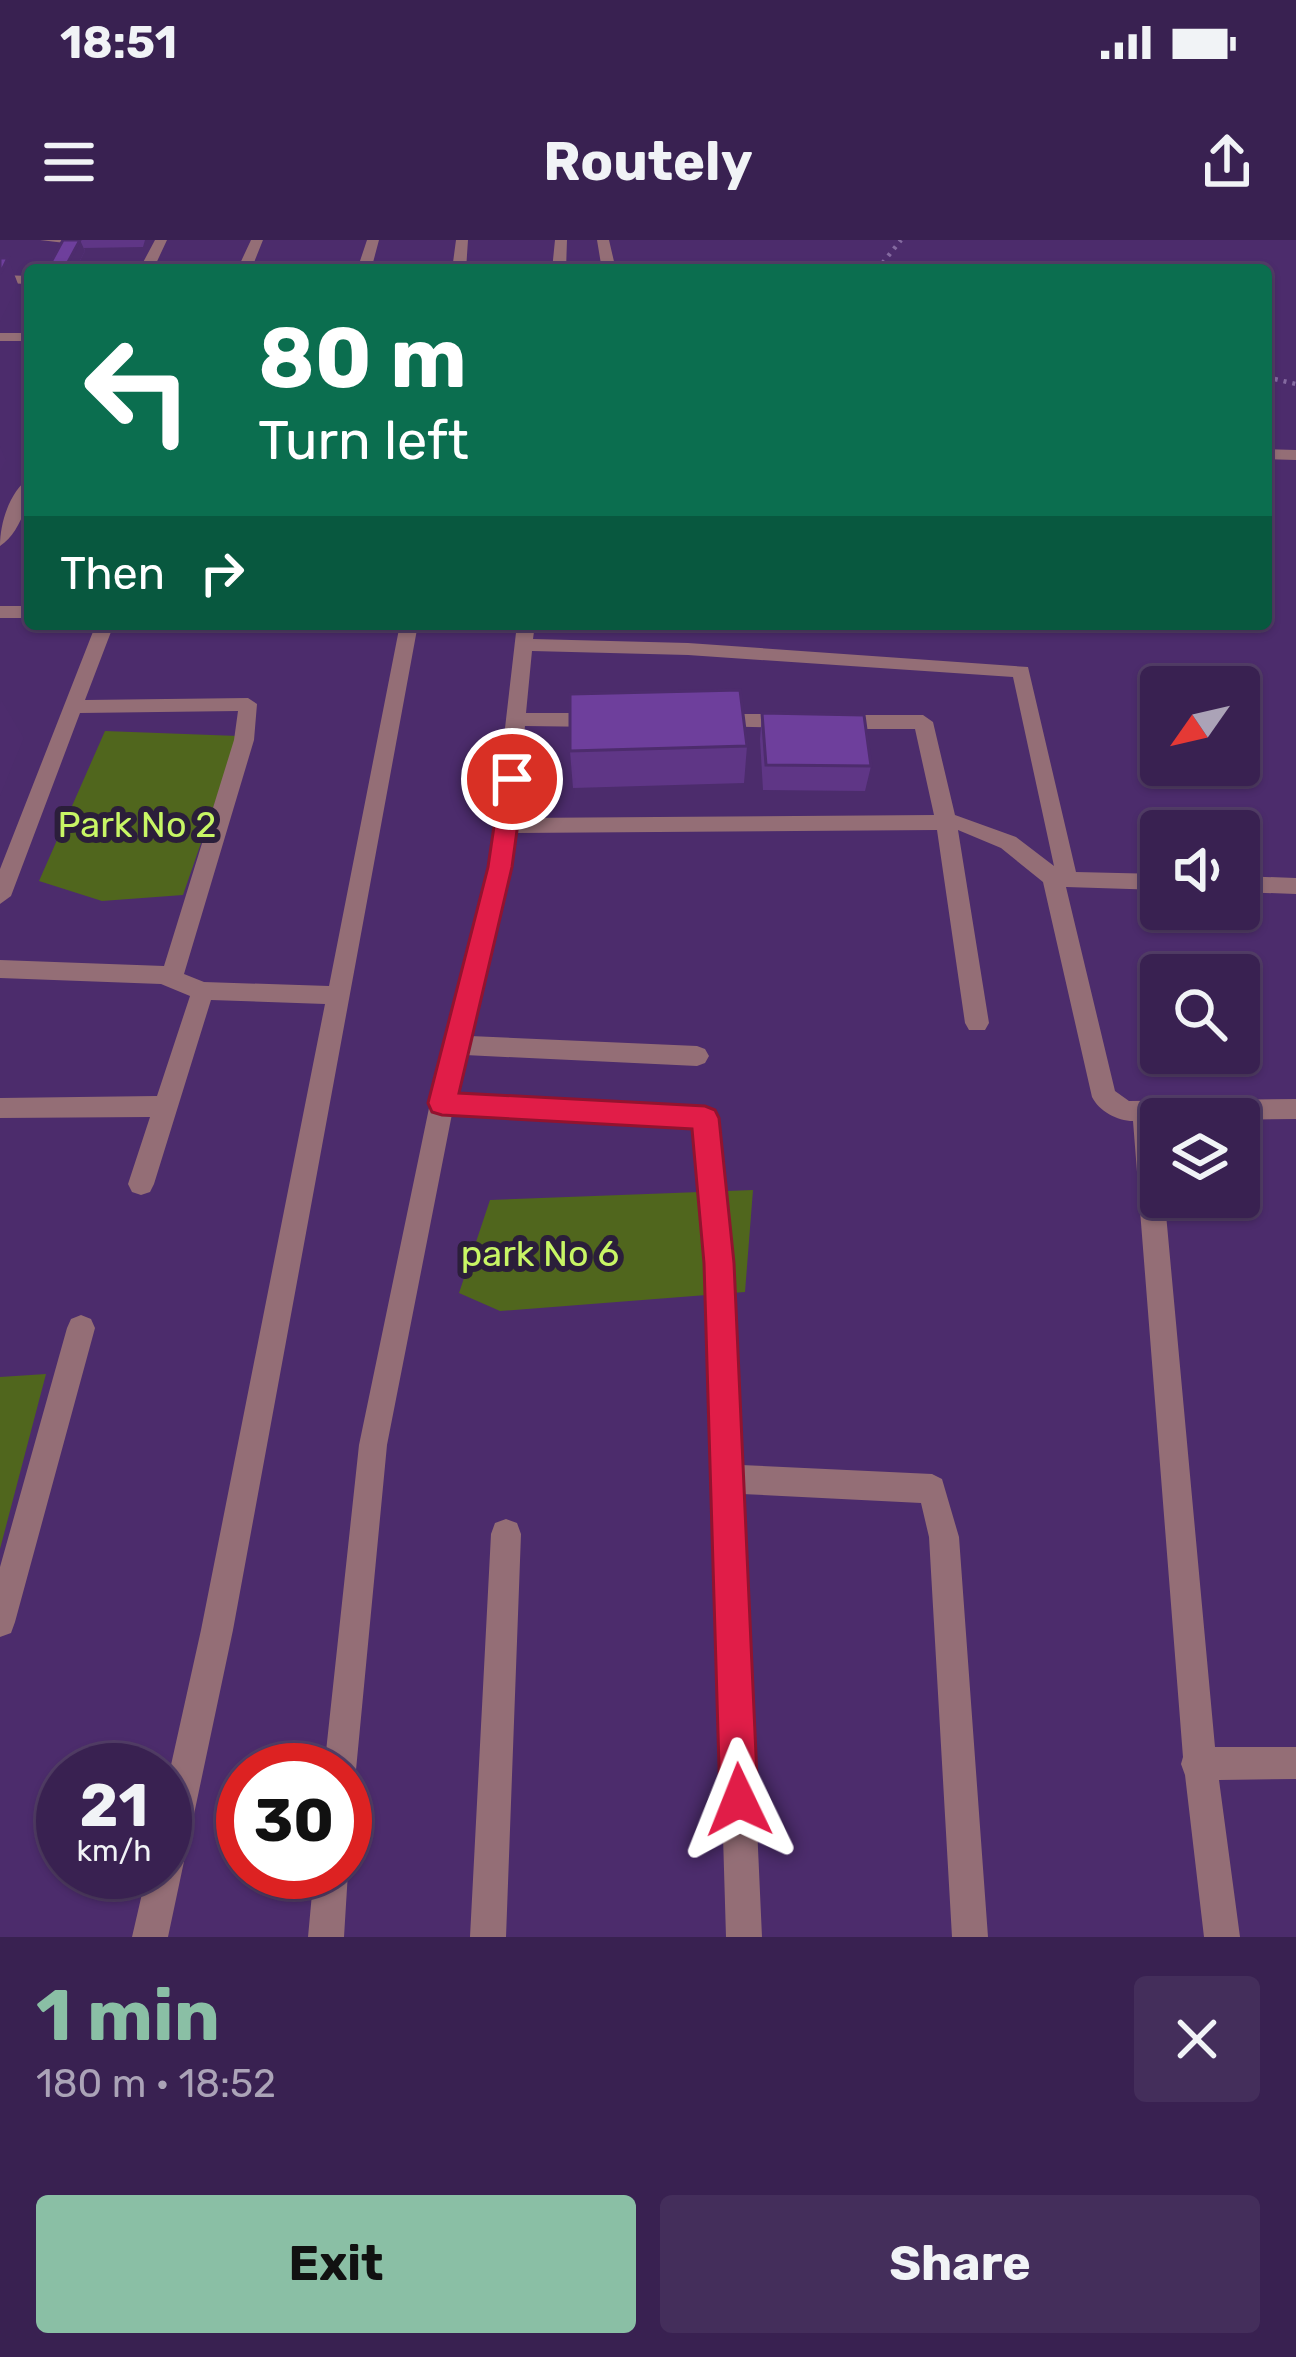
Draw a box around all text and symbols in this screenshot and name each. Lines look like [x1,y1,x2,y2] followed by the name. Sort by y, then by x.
[60,16,177,69] text: 18:51
[36,129,102,195] icon: menu
[1194,129,1260,195] icon: share
[543,130,753,194] text: Routely
[258,308,467,408] text: 80 m
[60,312,216,468] icon: left
[258,409,469,473] text: Turn left
[189,540,255,606] icon: right
[60,547,165,600] text: Then
[1140,666,1260,786] north arrow
[1140,666,1260,1218] map controls
[461,728,563,830] pin
[479,746,545,812] icon: arrive
[58,803,217,846] park label: Park No 2
[1140,810,1260,930] button: sound
[1140,954,1260,1074] button: search
[1140,1098,1260,1218] button: layers
[461,1232,619,1275] park label: park No 6
[676,1737,802,1863] position arrow
[216,1743,372,1899] speed limit sign: 30
[80,1770,148,1841] text: 21
[77,1833,151,1869] text: km/h
[36,1973,220,2058] text: 1 min
[1134,1976,1260,2102] button: close
[36,2061,276,2107] text: 180 m · 18:52
[36,2195,636,2333] button: Exit
[660,2195,1260,2333] button: Share

